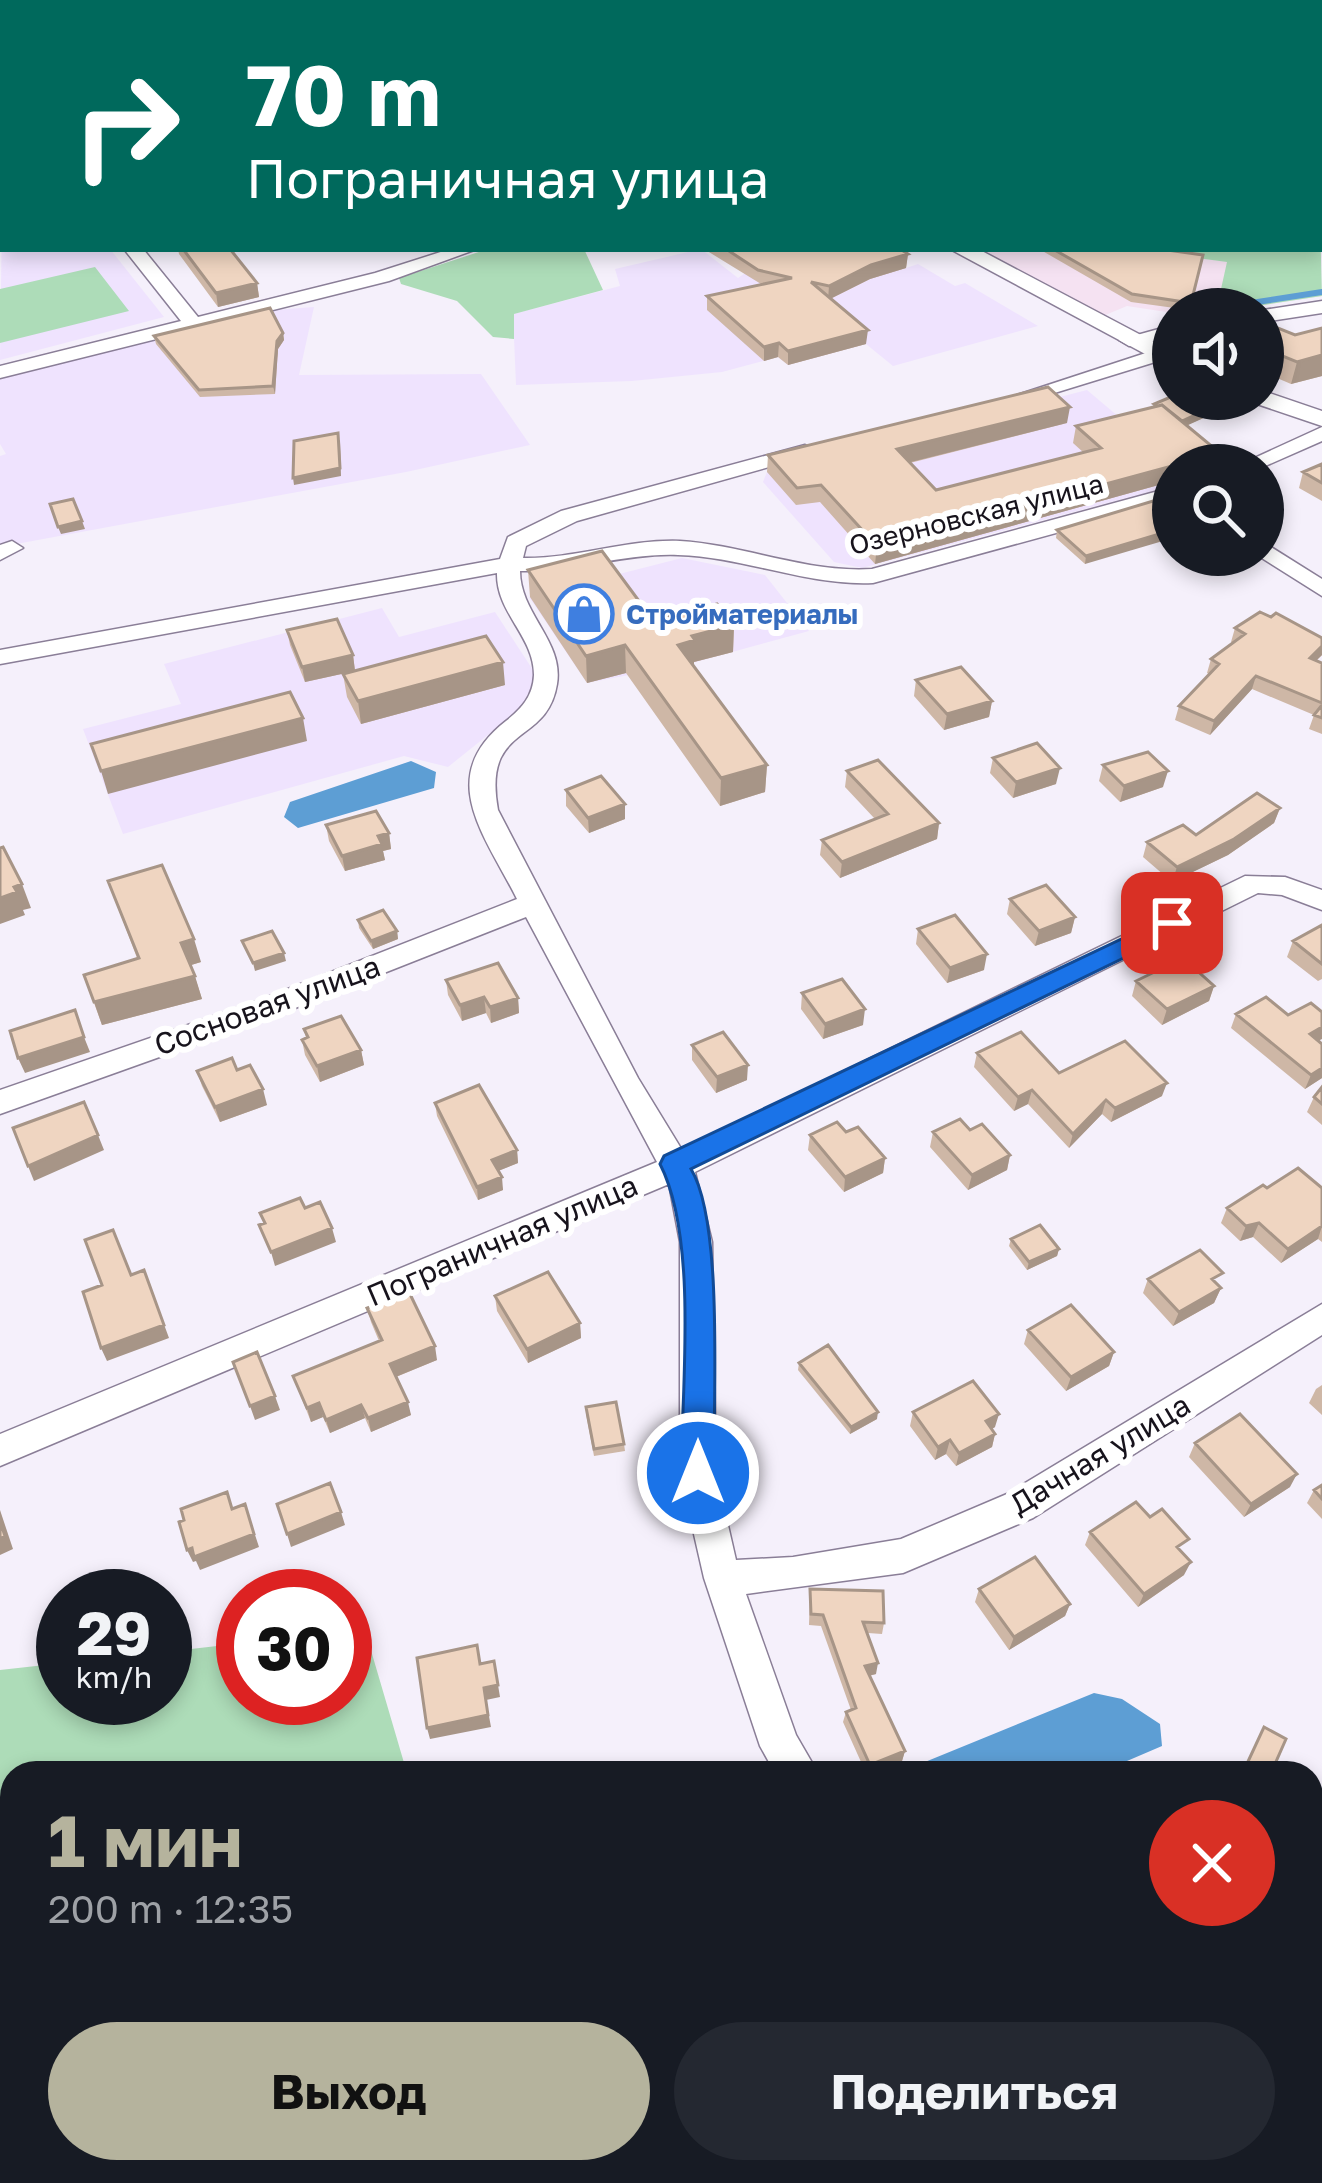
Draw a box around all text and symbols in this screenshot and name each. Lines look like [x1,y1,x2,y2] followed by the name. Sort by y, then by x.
[246,44,441,144] text: 70 m
[48,48,204,204] icon: right
[246,145,769,210] text: Пограничная улица
[1152,288,1284,576] map controls
[1152,288,1284,420] button: sound
[1152,444,1284,576] button: search
[846,467,1106,561] street label: Озерновская улица
[553,583,615,645] shop icon: Стройматериалы
[626,598,858,630] place label: Стройматериалы
[1121,872,1223,974] pin
[1139,890,1205,956] icon: arrive
[149,947,385,1063] street label: Сосновая улица
[361,1167,643,1313] street label: Пограничная улица
[1004,1386,1196,1522] street label: Дачная улица
[635,1410,761,1536] position arrow
[216,1569,372,1725] speed limit sign: 30
[77,1596,151,1668] text: 29
[76,1659,152,1695] text: km/h
[48,1796,243,1883] text: 1 мин
[1149,1800,1275,1926] button: close
[48,1885,293,1932] text: 200 m · 12:35
[48,2022,650,2160] button: Выход
[674,2022,1275,2160] button: Поделиться

